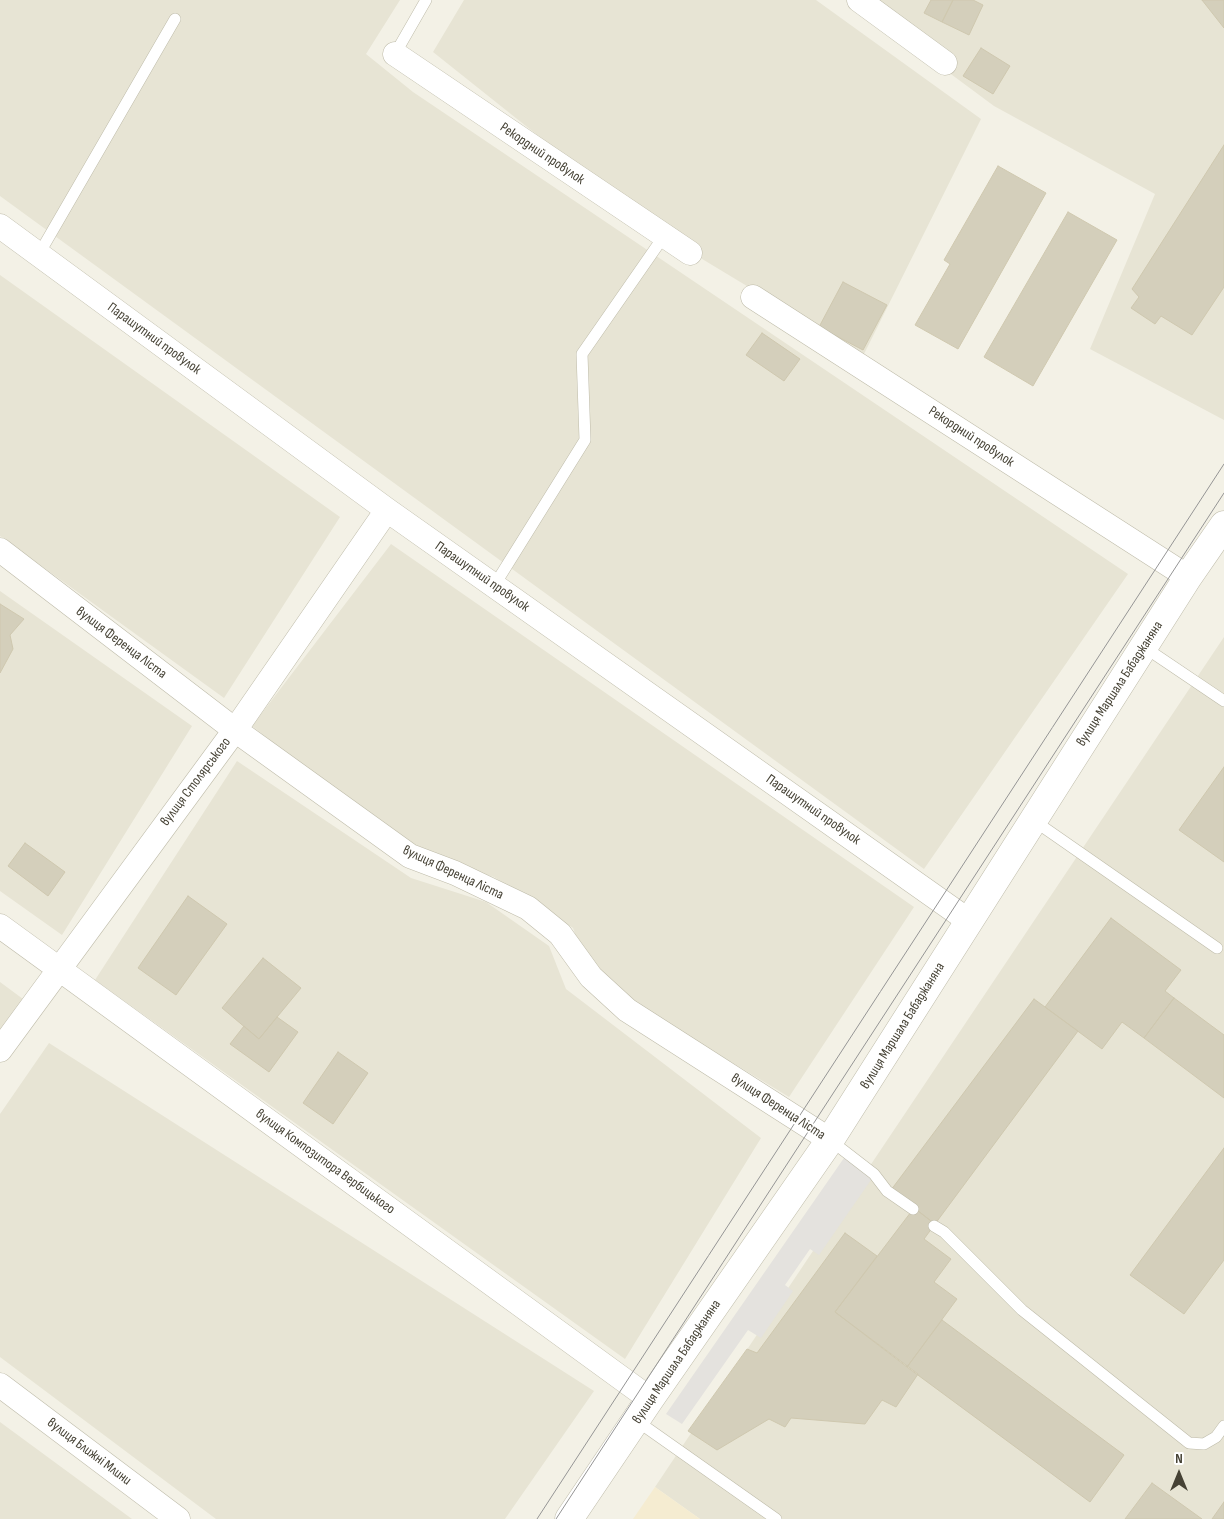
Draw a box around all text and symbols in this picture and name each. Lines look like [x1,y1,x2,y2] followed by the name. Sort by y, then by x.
[496,119,588,189] street label: Рекордний провулок
[104,299,204,379] street label: Парашутний провулок
[925,403,1017,471] street label: Рекордний провулок
[432,538,532,616] street label: Парашутний провулок
[72,603,170,683] street label: вулиця Ференца Ліста
[1073,618,1167,750] street label: вулиця Маршала Бабаджаняна
[157,734,235,830] street label: вулиця Столярського
[763,771,863,849] street label: Парашутний провулок
[400,842,506,904] street label: вулиця Ференца Ліста
[857,960,949,1092] street label: вулиця Маршала Бабаджаняна
[728,1070,828,1144] street label: вулиця Ференца Ліста
[252,1106,398,1218] street label: вулиця Композитора Вербицького
[629,1297,725,1427] street label: вулиця Маршала Бабаджаняна
[44,1415,134,1489] street label: вулиця Ближні Млини
[1154,1449,1204,1499] north arrow
[1175,1450,1183,1467] text: N

